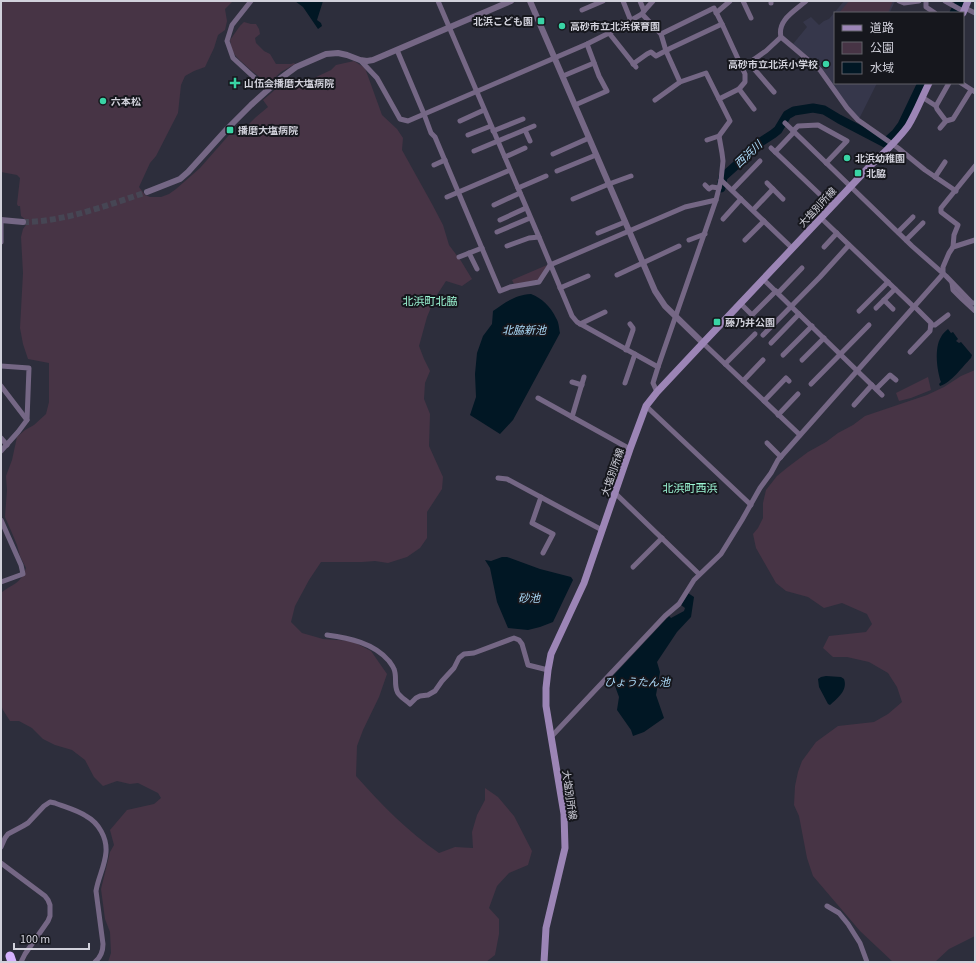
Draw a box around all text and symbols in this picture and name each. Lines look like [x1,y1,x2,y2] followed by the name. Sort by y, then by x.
[834,12,964,84] legend
[473,15,533,29] place label: 北浜こども園
[536,16,546,26] marker: 北浜こども園
[570,20,660,34] place label: 高砂市立北浜保育園
[870,20,894,37] text: 道路
[557,21,567,31] marker: 高砂市立北浜保育園
[870,40,894,57] text: 公園
[728,58,818,72] place label: 高砂市立北浜小学校
[821,59,831,69] marker: 高砂市立北浜小学校
[870,60,894,77] text: 水域
[229,77,241,89] marker: 山伍会播磨大塩病院
[244,77,334,91] place label: 山伍会播磨大塩病院
[111,95,141,109] place label: 六本松
[98,96,108,106] marker: 六本松
[238,124,298,138] place label: 播磨大塩病院
[225,125,235,135] marker: 播磨大塩病院
[731,137,766,171] water label: 西浜川
[855,152,905,166] place label: 北浜幼稚園
[842,153,852,163] marker: 北浜幼稚園
[866,167,886,181] place label: 北脇
[853,168,863,178] marker: 北脇
[796,185,840,231] street label: 大塩別所線
[403,294,458,309] district label: 北浜町北脇
[725,316,775,330] place label: 藤乃井公園
[712,317,722,327] marker: 藤乃井公園
[502,323,547,338] water label: 北脇新池
[598,446,628,498] street label: 大塩別所線
[663,481,718,496] district label: 北浜町西浜
[518,591,541,606] water label: 砂池
[604,675,671,690] water label: ひょうたん池
[559,769,579,821] street label: 大塩別所線
[14,925,89,951] scale bar
[20,931,50,948] text: 100 m

